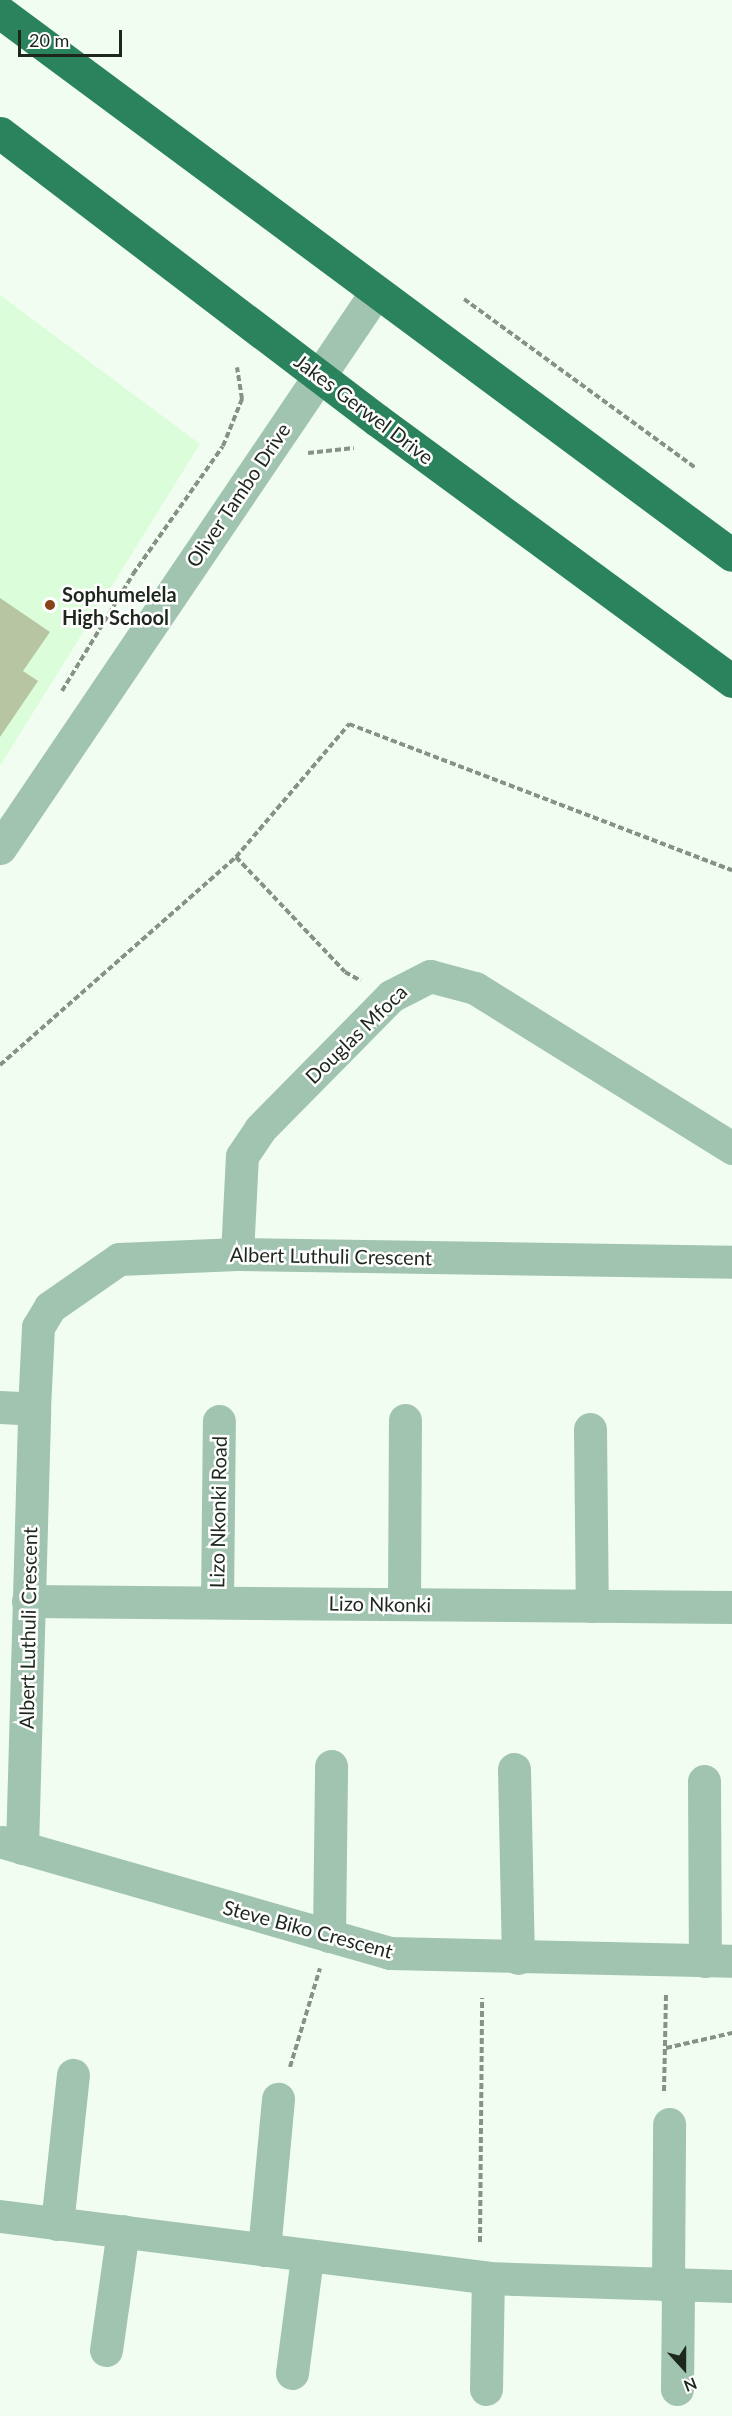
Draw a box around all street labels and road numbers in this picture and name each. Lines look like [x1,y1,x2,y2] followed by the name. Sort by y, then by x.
[290,349,438,469] street label: Jakes Gerwel Drive
[181,418,295,572] street label: Oliver Tambo Drive
[300,979,412,1089] street label: Douglas Mfoca
[230,1242,432,1270] street label: Albert Luthuli Crescent
[205,1436,231,1588] street label: Lizo Nkonki Road
[14,1527,42,1729] street label: Albert Luthuli Crescent
[329,1591,431,1617] street label: Lizo Nkonki
[221,1895,395,1963] street label: Steve Biko Crescent

